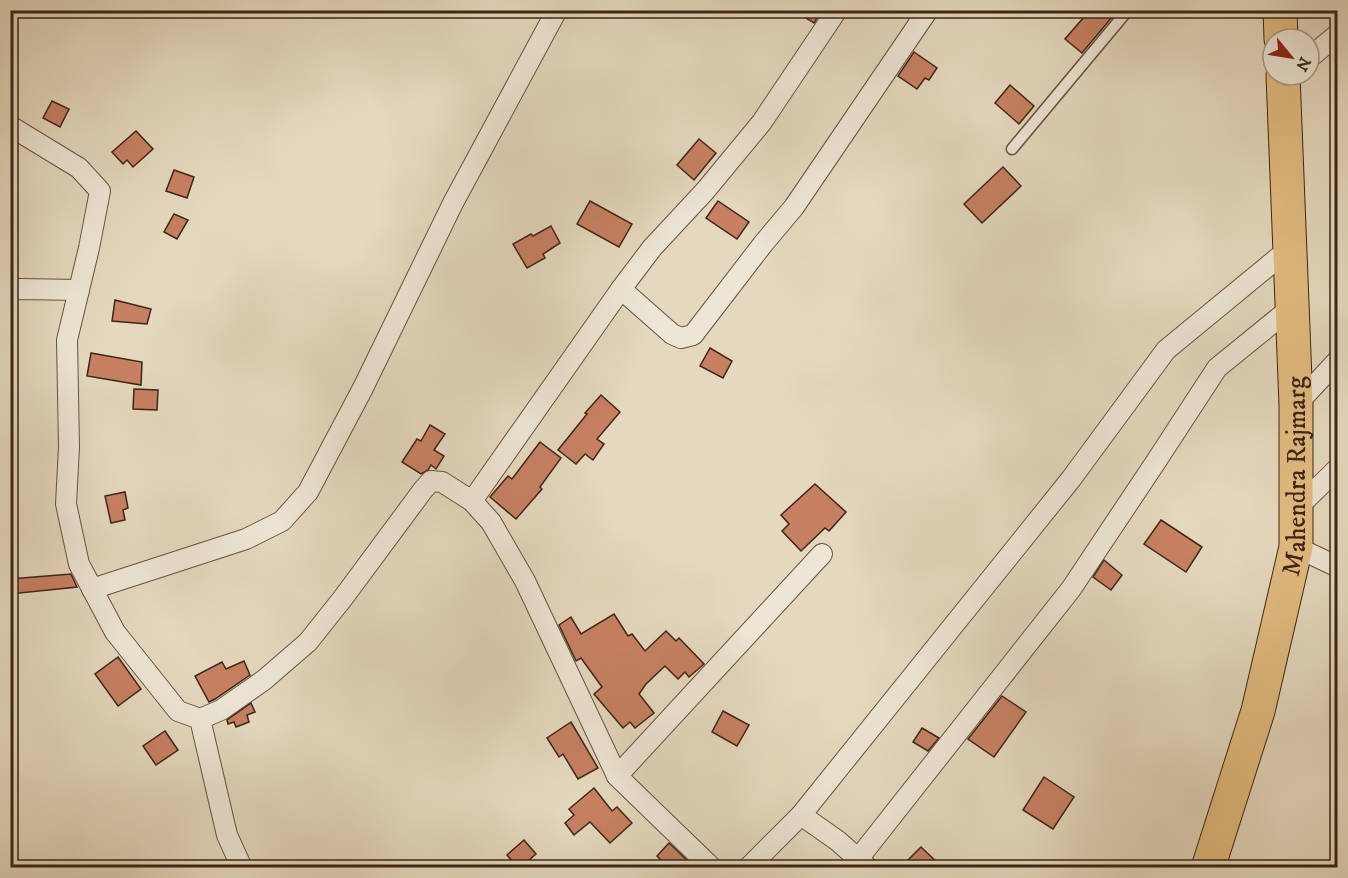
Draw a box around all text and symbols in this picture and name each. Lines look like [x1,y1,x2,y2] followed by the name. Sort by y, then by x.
[1261,27,1321,87] north arrow
[1291,53,1315,75] text: N
[1275,375,1314,579] street label: Mahendra Rajmarg

